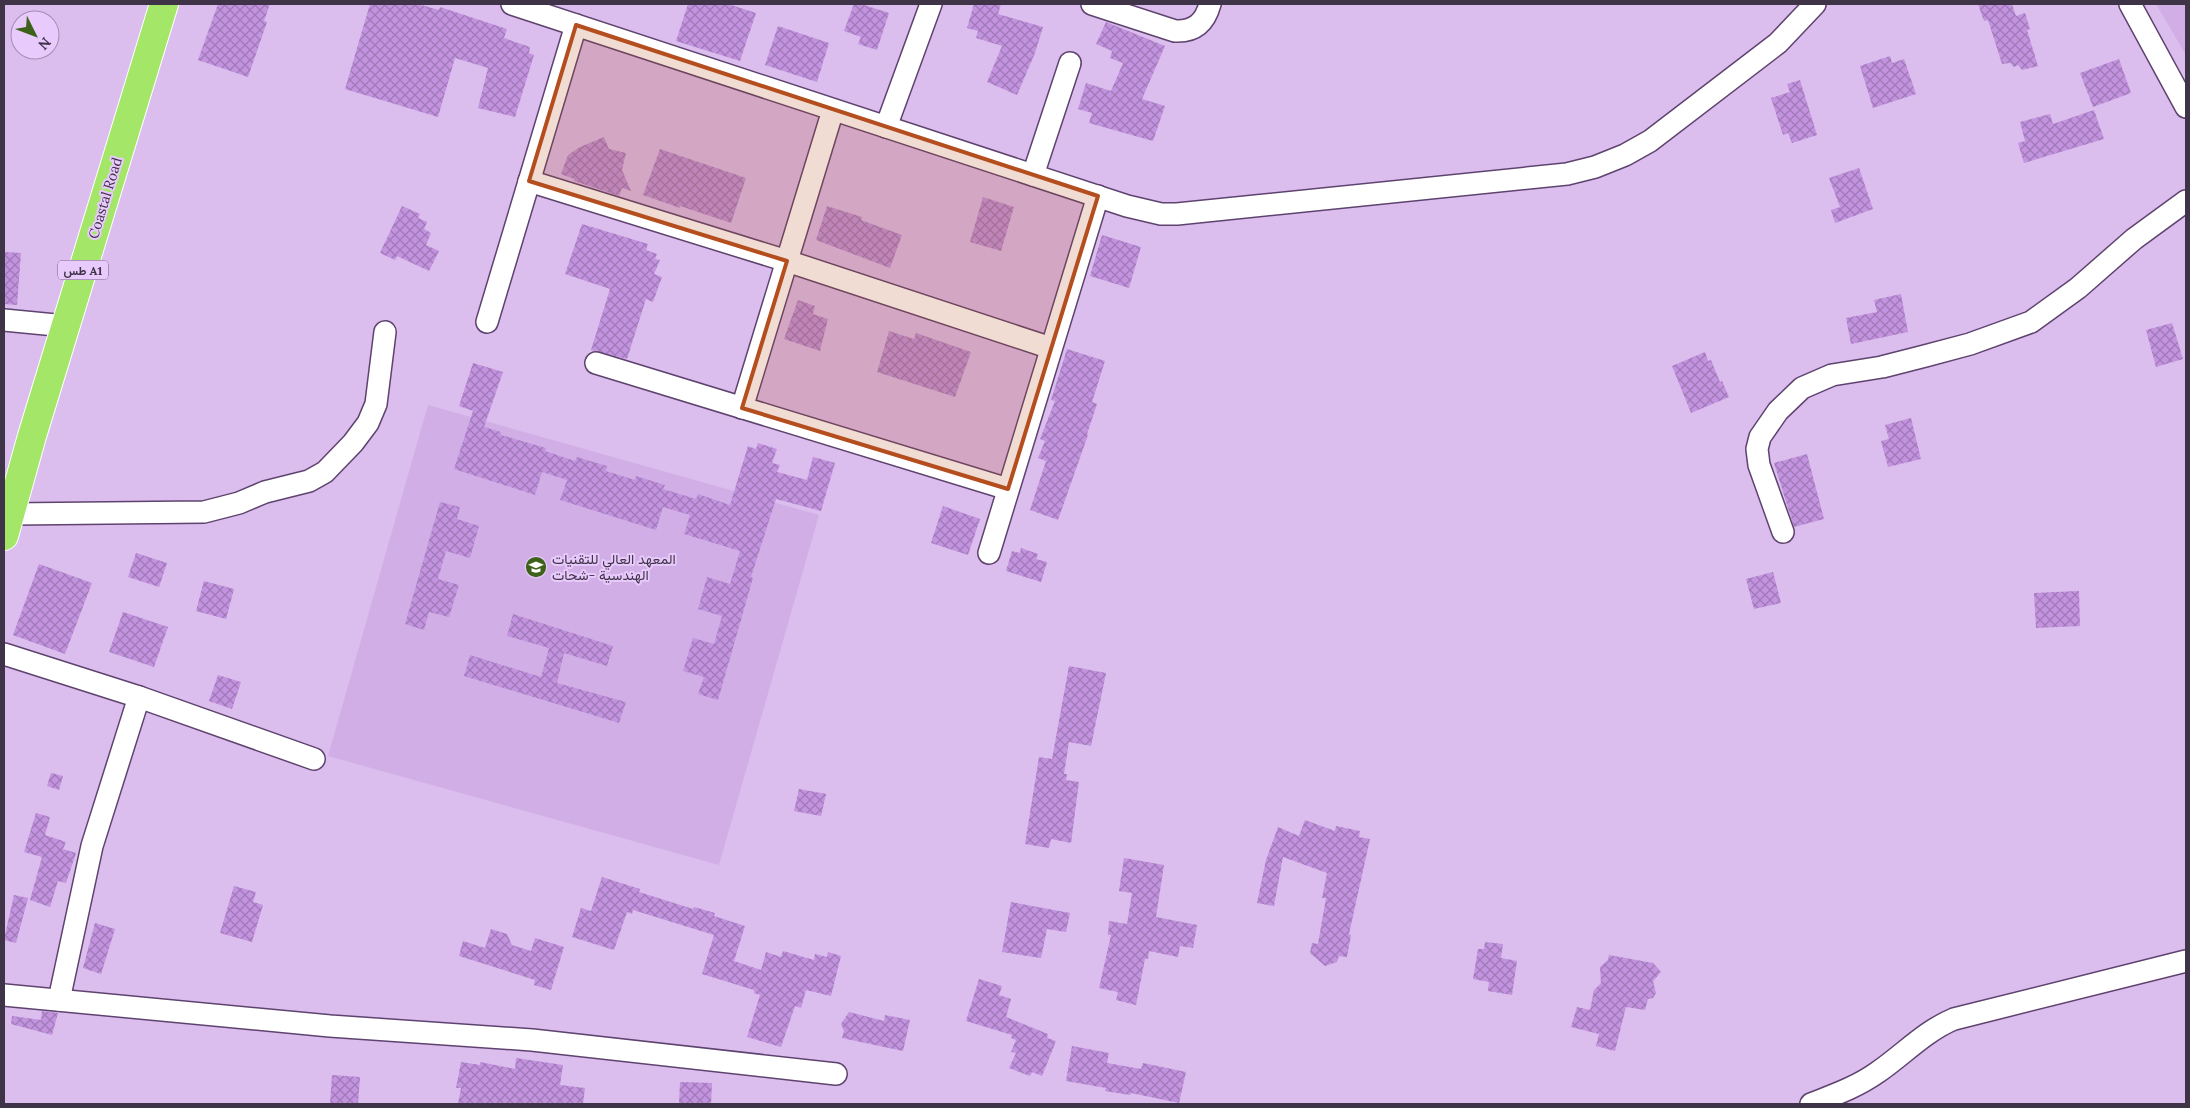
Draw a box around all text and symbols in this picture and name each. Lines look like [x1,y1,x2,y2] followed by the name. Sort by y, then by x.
[10,10,60,60] north arrow
[34,34,55,54] text: N
[84,155,126,241] street label: Coastal Road
[58,260,108,280] road number: طس A1
[552,550,676,584] place label: المعهد العالي للتقنيات الهندسية -شحات
[524,555,548,579] school or university icon: المعهد العالي للتقنيات الهندسية -شحات

